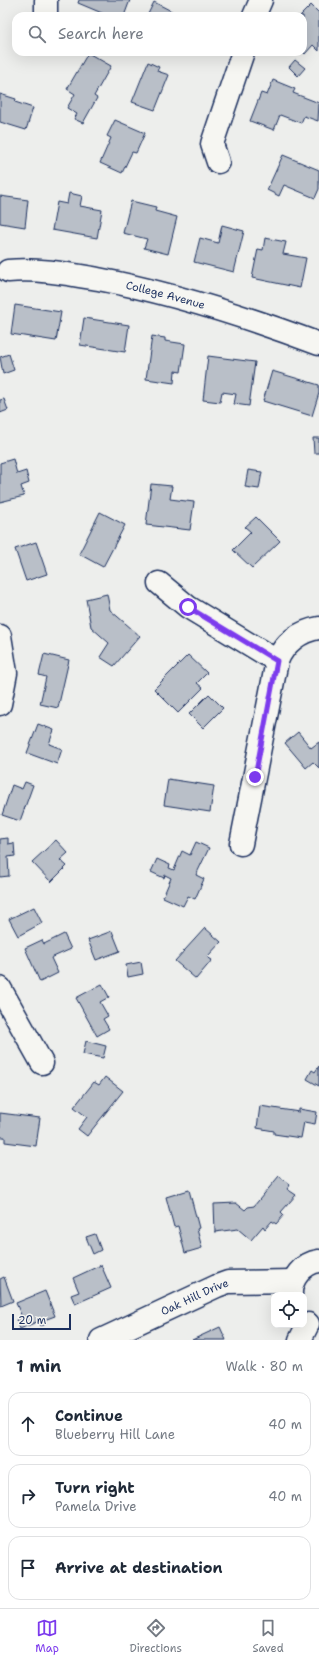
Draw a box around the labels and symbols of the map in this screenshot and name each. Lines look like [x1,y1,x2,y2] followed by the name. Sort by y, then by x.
[124,278,207,313] street label: College Avenue
[179,598,197,616] route start
[246,768,264,786] route end
[158,1275,231,1319] street label: Oak Hill Drive
[12,1312,71,1331] scale bar

